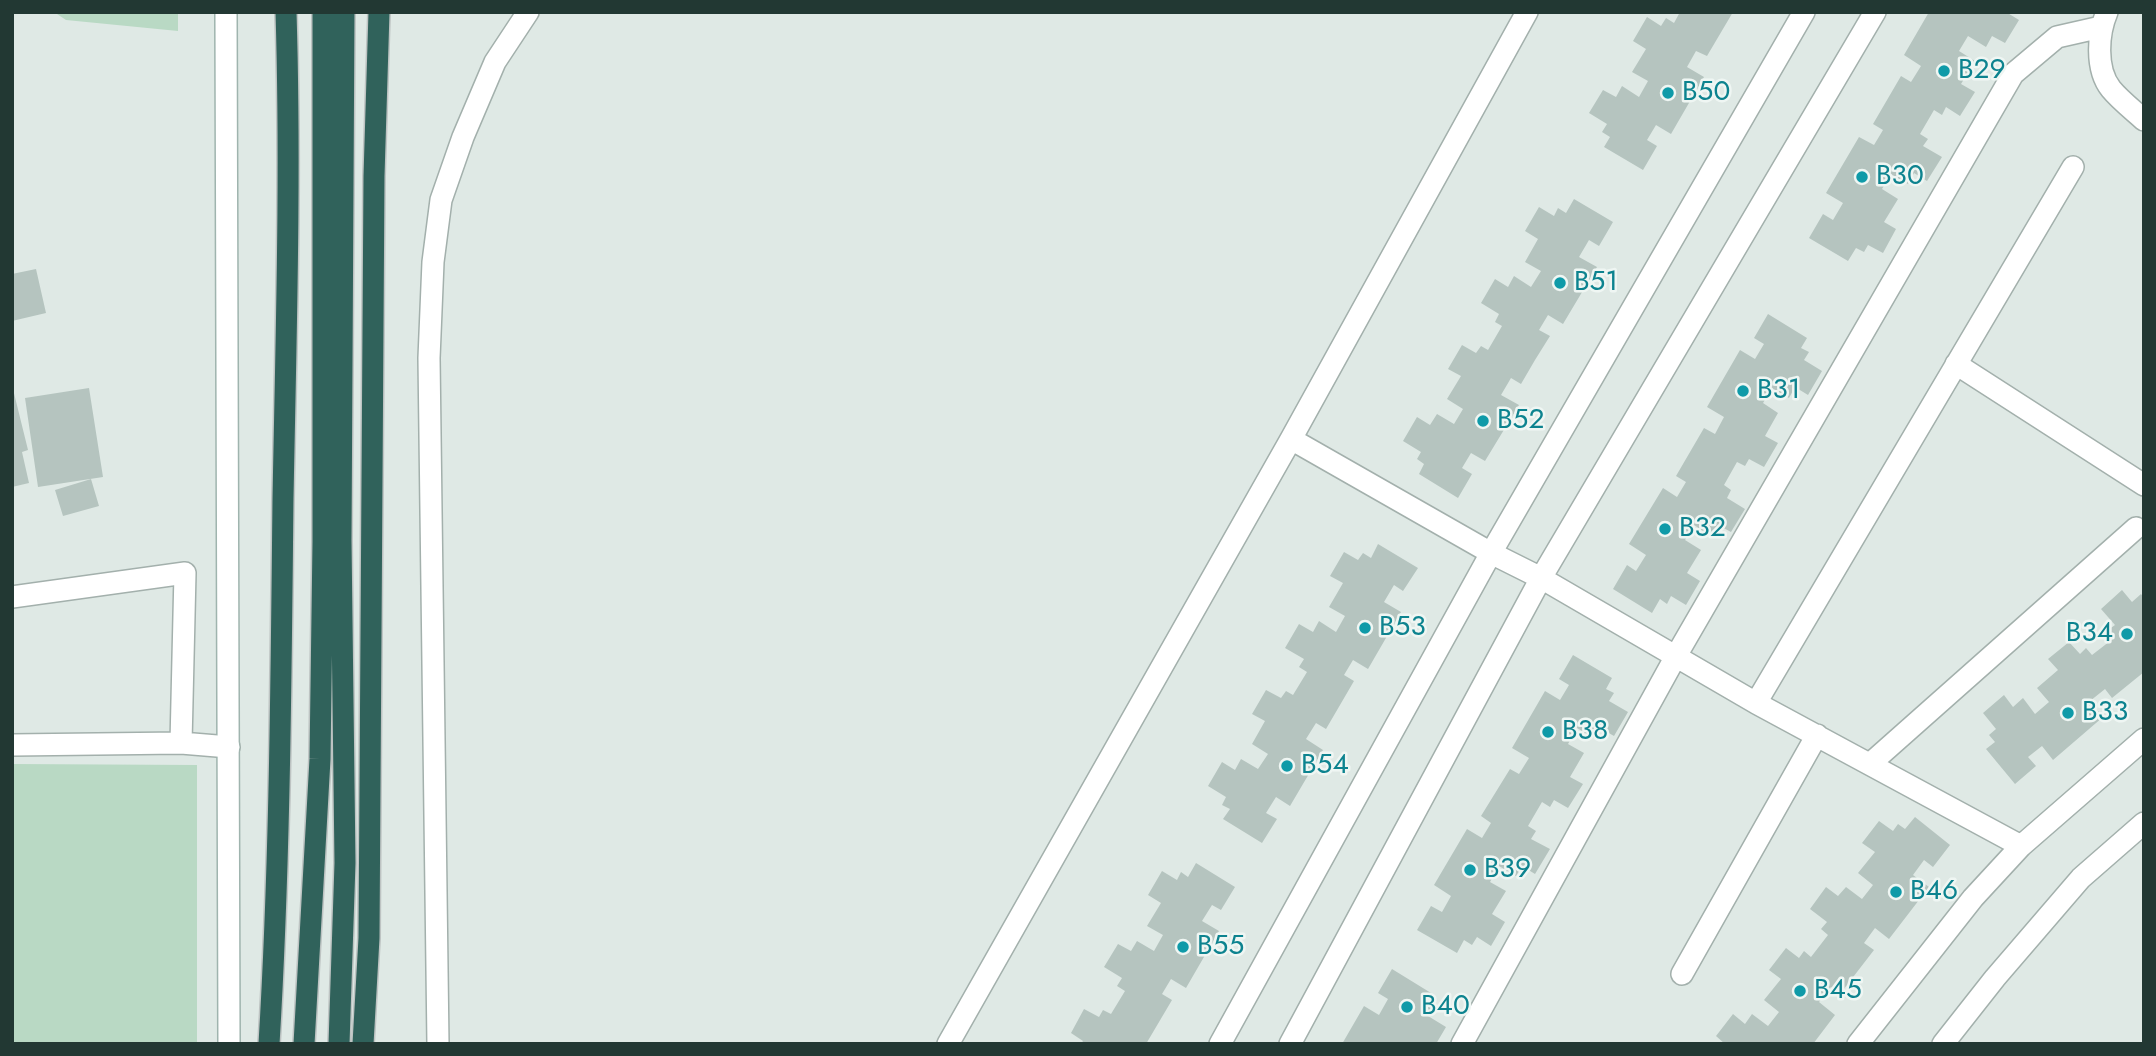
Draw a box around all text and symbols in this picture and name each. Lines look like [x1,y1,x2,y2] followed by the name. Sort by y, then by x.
[1958,54,2006,88] place label: B29
[1936,63,1952,79] marker: B29
[1682,76,1730,110] place label: B50
[1660,85,1676,101] marker: B50
[1876,160,1924,194] place label: B30
[1854,169,1870,185] marker: B30
[1574,266,1618,300] place label: B51
[1552,275,1568,291] marker: B51
[1757,374,1801,408] place label: B31
[1735,383,1751,399] marker: B31
[1497,404,1544,438] place label: B52
[1475,413,1491,429] marker: B52
[1679,512,1726,546] place label: B32
[1657,521,1673,537] marker: B32
[1379,611,1426,645] place label: B53
[2066,617,2113,651] place label: B34
[1357,620,1373,636] marker: B53
[2119,626,2135,642] marker: B34
[2082,696,2128,730] place label: B33
[2060,705,2076,721] marker: B33
[1562,715,1608,749] place label: B38
[1540,724,1556,740] marker: B38
[1301,749,1349,783] place label: B54
[1279,758,1295,774] marker: B54
[1484,853,1531,887] place label: B39
[1462,862,1478,878] marker: B39
[1910,875,1958,909] place label: B46
[1888,884,1904,900] marker: B46
[1197,930,1244,964] place label: B55
[1175,939,1191,955] marker: B55
[1814,974,1862,1008] place label: B45
[1792,983,1808,999] marker: B45
[1421,990,1470,1024] place label: B40
[1399,999,1415,1015] marker: B40

